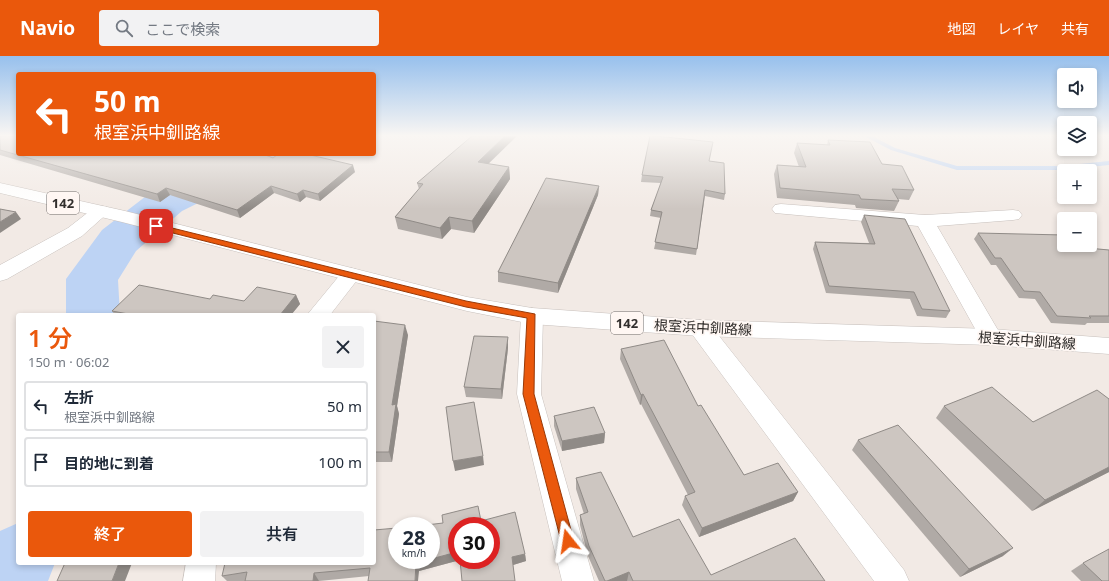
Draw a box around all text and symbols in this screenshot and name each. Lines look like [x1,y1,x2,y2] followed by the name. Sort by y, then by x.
[99,10,379,46] search box
[20,15,75,41] text: Navio
[113,17,135,39] icon: search
[145,19,220,39] text: ここで検索
[947,19,975,38] text: 地図
[997,19,1039,38] text: レイヤ
[1061,19,1089,38] text: 共有
[1057,68,1097,252] map controls
[1057,68,1097,108] button: sound
[94,82,161,120] text: 50 m
[28,88,80,140] icon: left
[1057,116,1097,156] button: layers
[94,120,220,144] text: 根室浜中釧路線
[1057,164,1097,204] button: +
[47,192,79,214] road number: 142
[139,209,173,243] pin
[1057,212,1097,252] button: −
[145,215,167,237] icon: arrive
[611,312,643,334] road number: 142
[654,315,752,339] street label: 根室浜中釧路線
[28,321,72,354] text: 1 分
[322,326,364,368] button: close
[977,327,1077,353] street label: 根室浜中釧路線
[28,353,109,371] text: 150 m · 06:02
[64,387,94,407] text: 左折
[30,395,52,417] icon: left
[327,396,362,416] text: 50 m
[64,408,155,426] text: 根室浜中釧路線
[30,451,52,473] icon: arrive
[318,452,362,472] text: 100 m
[64,453,154,473] text: 目的地に到着
[28,511,192,557] button: 終了
[200,511,364,557] button: 共有
[448,517,500,569] speed limit sign: 30
[547,520,589,562] position arrow
[403,524,425,551] text: 28
[402,546,426,560] text: km/h

